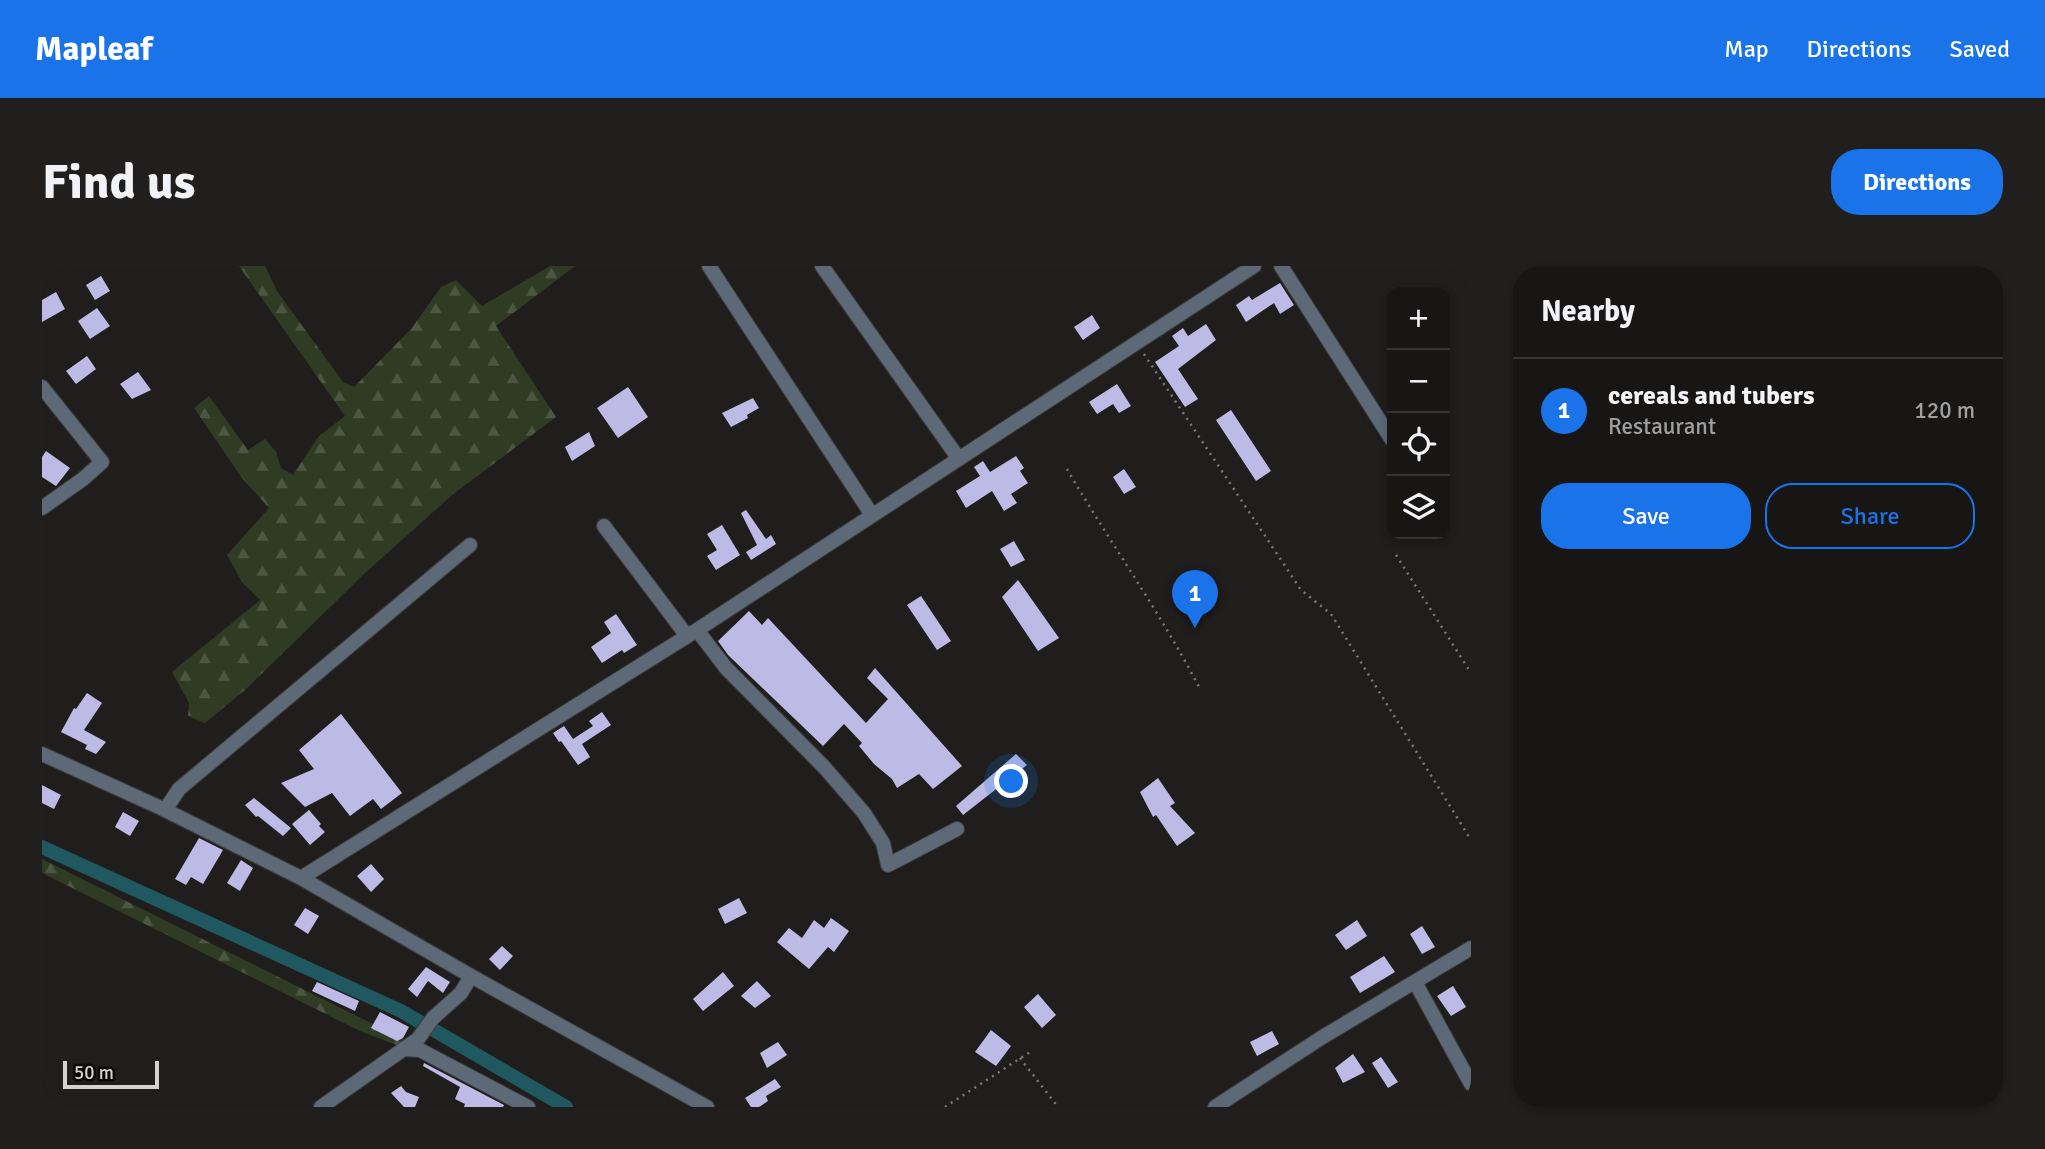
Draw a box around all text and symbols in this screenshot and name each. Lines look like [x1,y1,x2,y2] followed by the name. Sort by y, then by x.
[35,29,152,70] text: Mapleaf
[1724,34,1769,64] text: Map
[1807,34,1912,64] text: Directions
[1950,34,2010,64] text: Saved
[1831,149,2003,215] button: Directions
[42,152,195,212] text: Find us
[1387,287,1450,539] map controls
[1387,287,1450,350] button: +
[1541,293,1635,330] text: Nearby
[1387,350,1450,413] button: −
[1608,380,1815,412] text: cereals and tubers
[1558,396,1570,425] text: 1
[1914,396,1975,425] text: 120 m
[1608,412,1716,441] text: Restaurant
[1387,413,1450,476] button: locate
[1387,476,1450,539] button: layers
[1541,483,1751,549] button: Save
[1765,483,1975,549] button: Share
[1172,570,1218,628] pin: 1
[994,764,1028,798] your location
[63,1058,159,1090] scale bar
[74,1061,114,1085] text: 50 m

